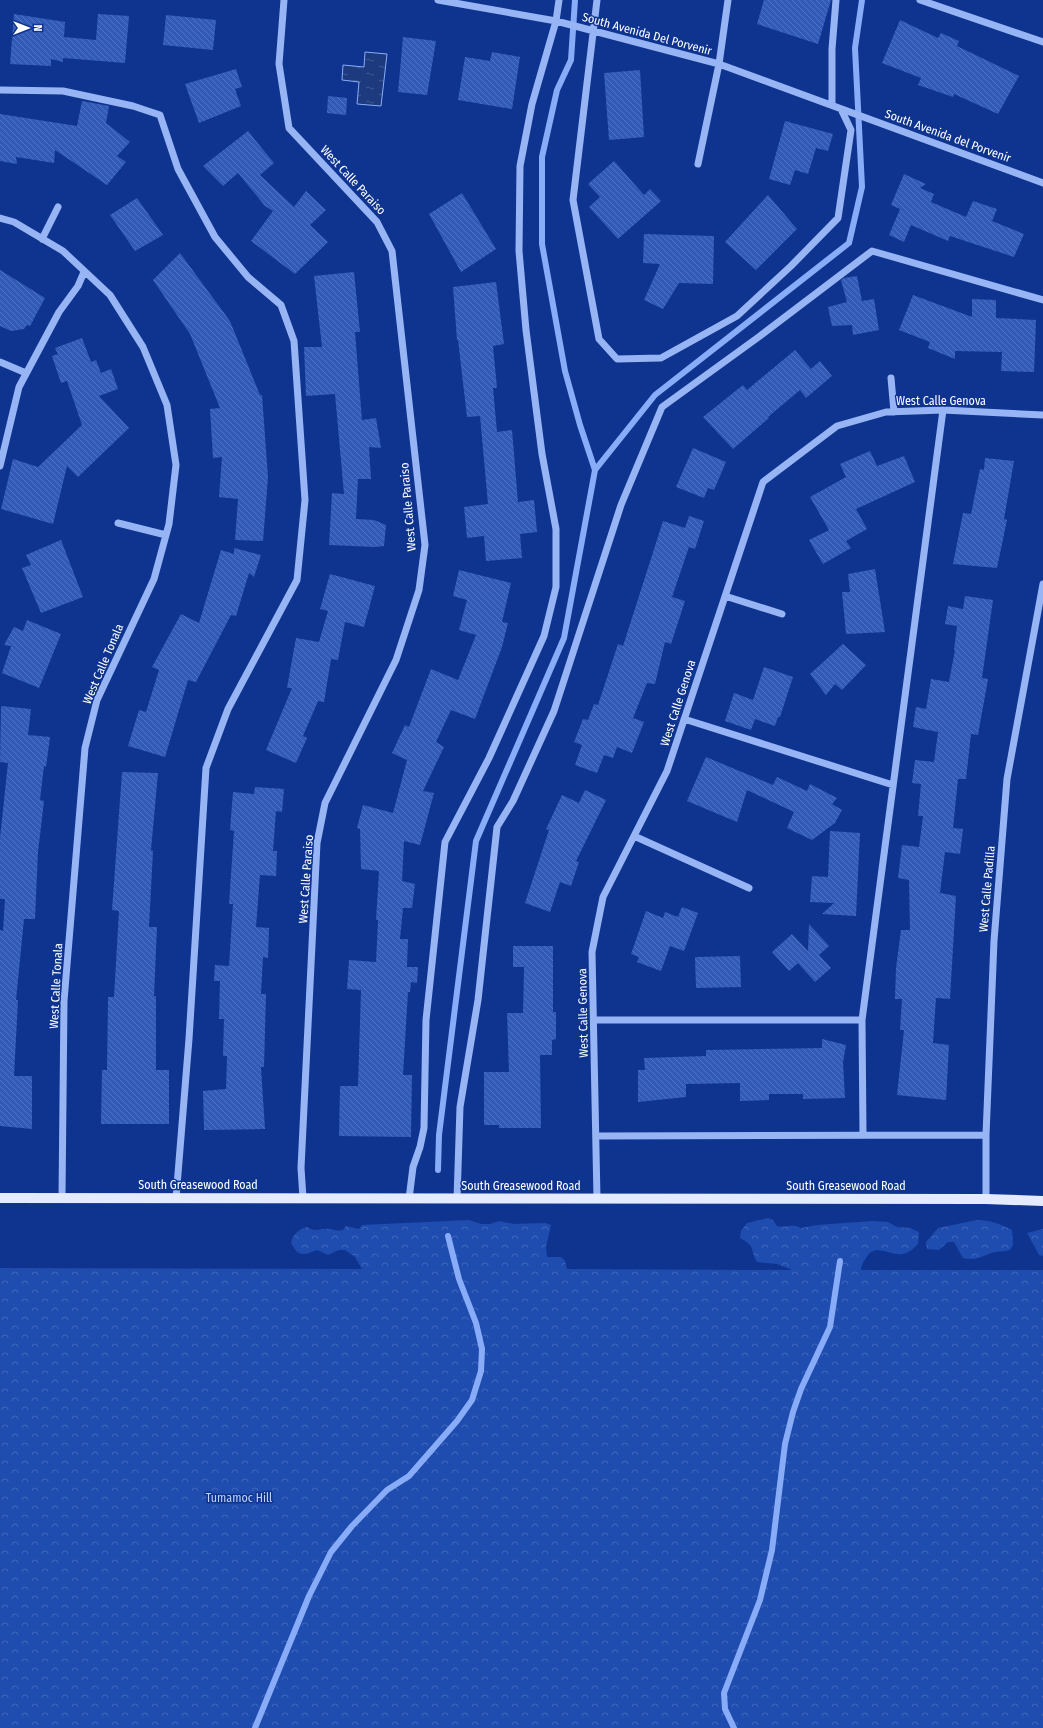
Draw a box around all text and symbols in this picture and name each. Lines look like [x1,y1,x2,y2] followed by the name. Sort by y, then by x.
[8,8,48,48] north arrow
[581,10,714,58] street label: South Avenida Del Porvenir
[31,25,44,31] text: N
[883,107,1014,166] street label: South Avenida del Porvenir
[317,143,389,217] street label: West Calle Paraiso
[896,394,986,408] street label: West Calle Genova
[397,462,419,552] street label: West Calle Paraiso
[80,622,126,706] street label: West Calle Tonala
[657,658,699,748] street label: West Calle Genova
[296,834,316,924] street label: West Calle Paraiso
[976,845,998,933] street label: West Calle Padilla
[47,943,65,1029] street label: West Calle Tonala
[575,968,591,1058] street label: West Calle Genova
[138,1178,258,1192] street label: South Greasewood Road
[461,1179,581,1193] street label: South Greasewood Road
[786,1179,906,1193] street label: South Greasewood Road
[206,1491,272,1505] park label: Tumamoc Hill

